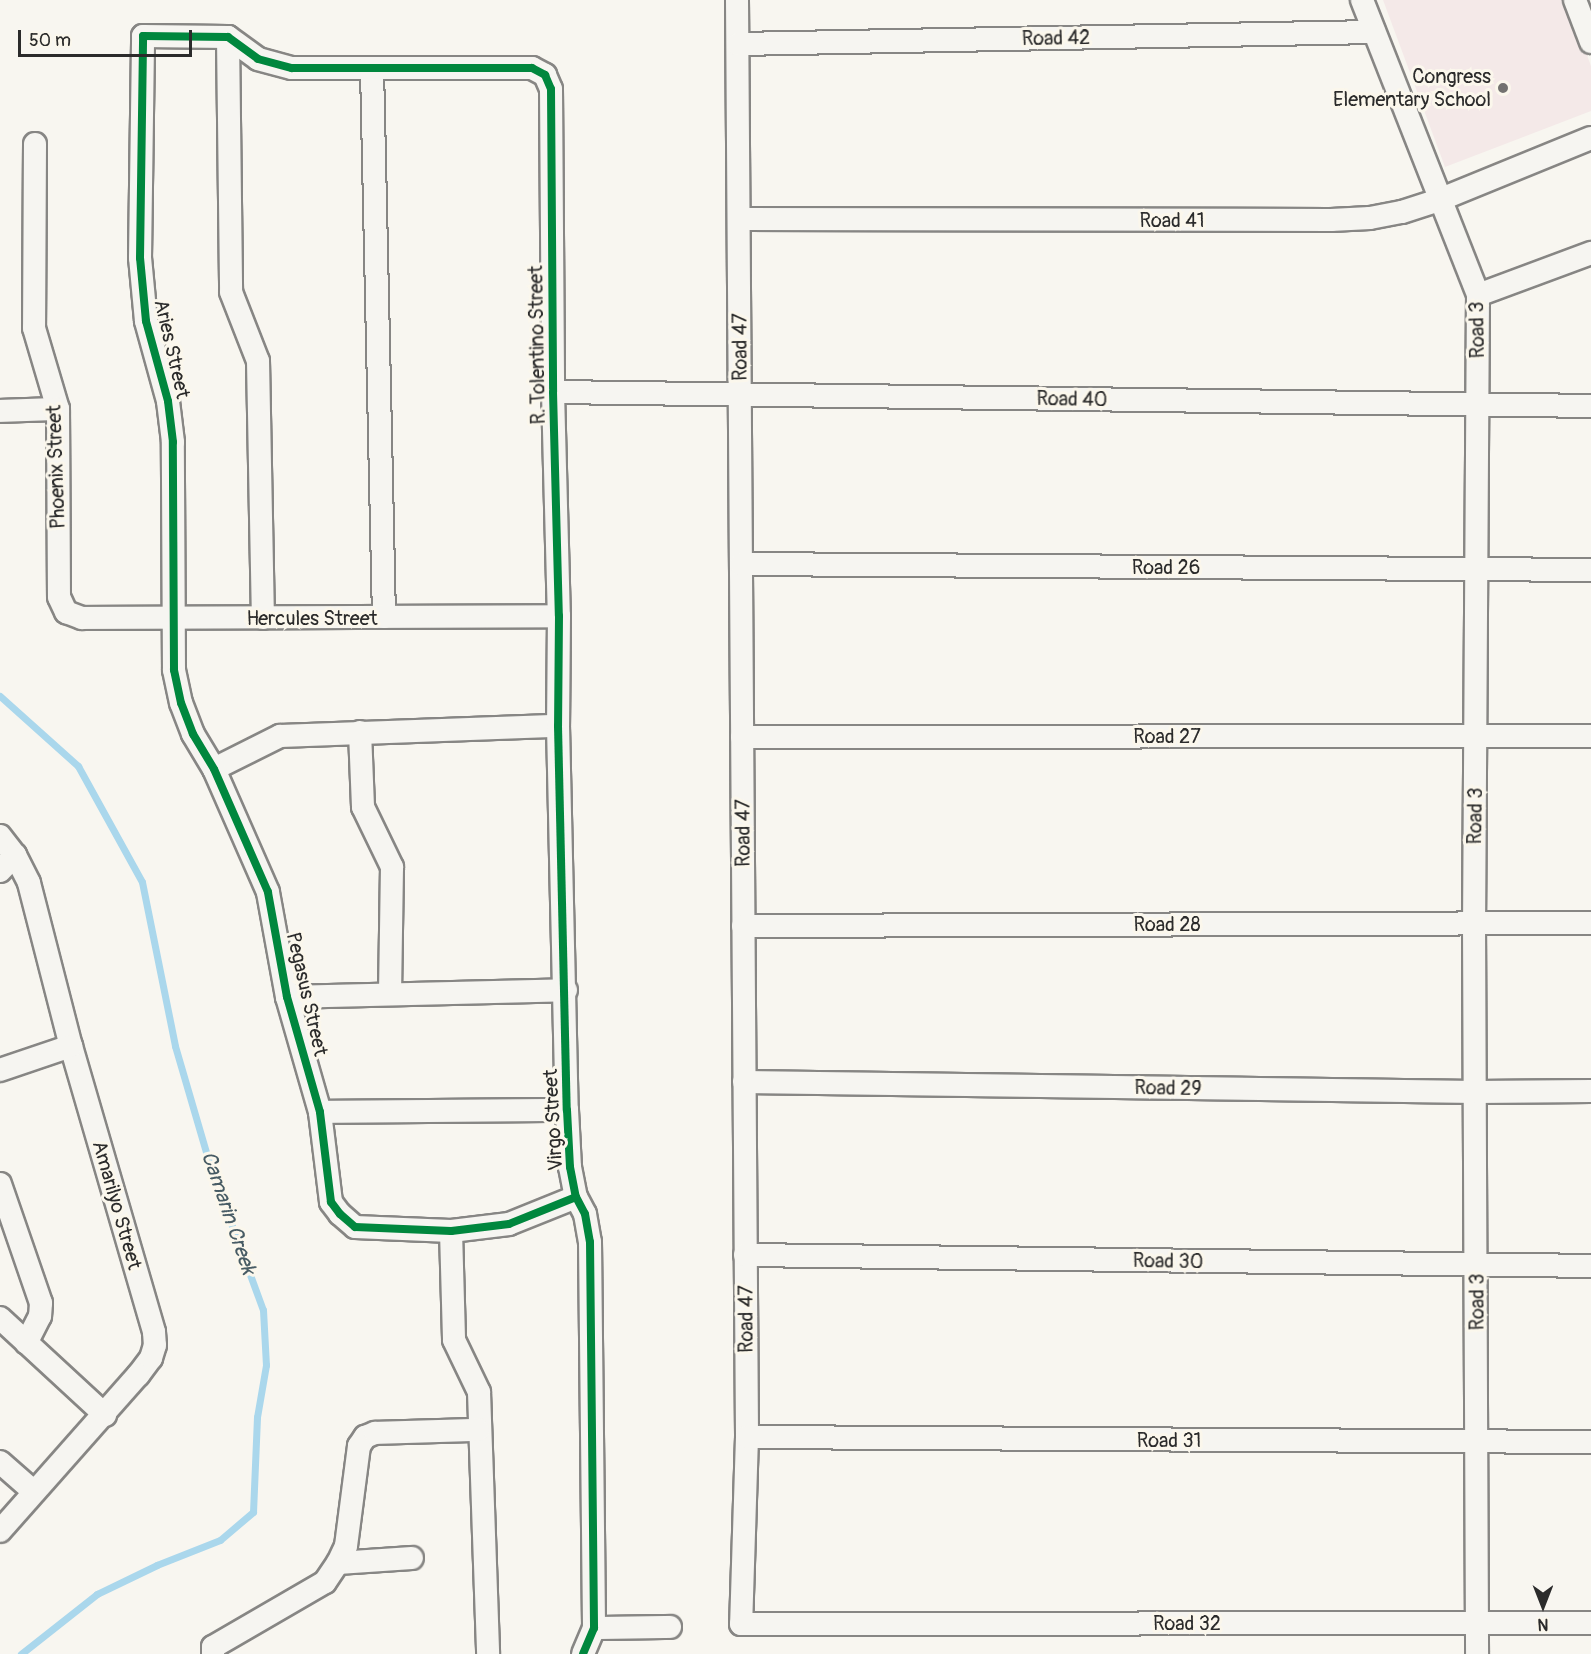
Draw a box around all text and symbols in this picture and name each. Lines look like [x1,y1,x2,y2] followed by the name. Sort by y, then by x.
[21,18,195,56] scale bar
[1022,25,1090,51] street label: Road 42
[29,29,71,52] text: 50 m
[1333,64,1491,111] place label: Congress Elementary School
[1496,81,1510,95] marker: Congress Elementary School
[1139,208,1205,232] street label: Road 41
[524,265,550,425] street label: R. Tolentino Street
[149,297,195,401] street label: Aries Street
[1465,301,1489,359] street label: Road 3
[728,313,752,381] street label: Road 47
[1036,386,1108,412] street label: Road 40
[42,405,70,529] street label: Phoenix Street
[1132,555,1200,579] street label: Road 26
[246,606,378,630] street label: Hercules Street
[1133,724,1201,748] street label: Road 27
[1463,787,1487,845] street label: Road 3
[731,799,755,867] street label: Road 47
[1133,912,1201,936] street label: Road 28
[281,930,333,1058] street label: Pegasus Street
[538,1068,568,1172] street label: Virgo Street
[1134,1075,1202,1101] street label: Road 29
[87,1138,147,1272] street label: Amarilyo Street
[195,1148,261,1278] water label: Camarin Creek
[1133,1248,1203,1274] street label: Road 30
[1465,1274,1489,1330] street label: Road 3
[734,1285,758,1353] street label: Road 47
[1137,1428,1201,1452] street label: Road 31
[1513,1576,1573,1636] north arrow
[1153,1611,1221,1635] street label: Road 32
[1538,1614,1548,1634] text: N

